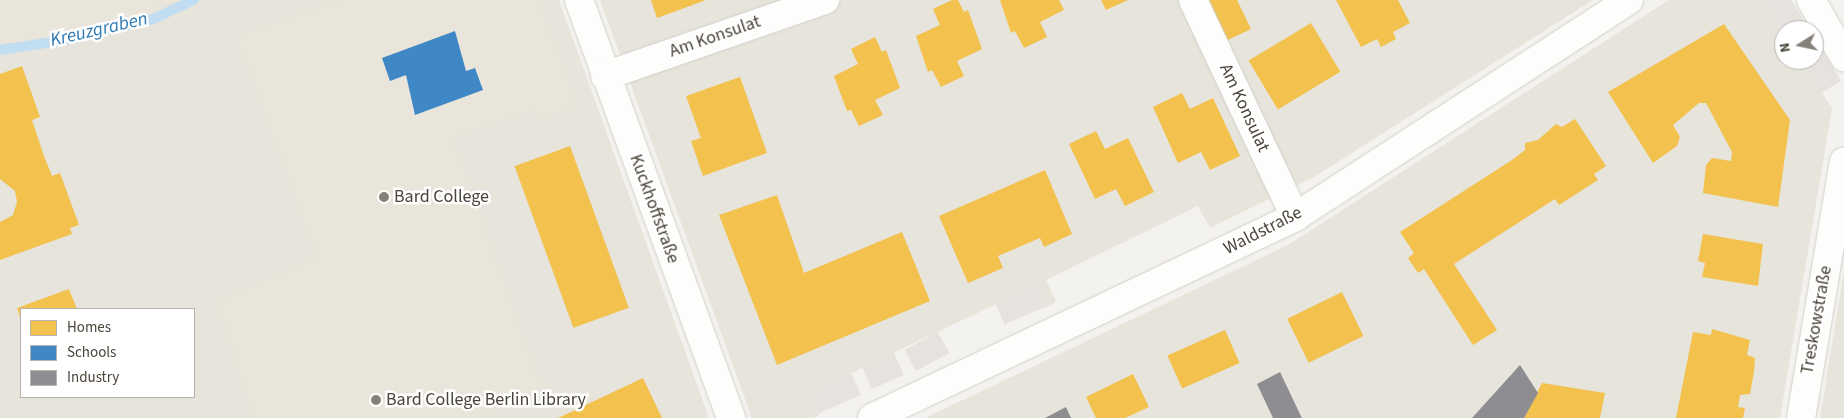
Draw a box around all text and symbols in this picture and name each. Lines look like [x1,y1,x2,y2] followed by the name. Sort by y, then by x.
[48,8,150,52] water label: Kreuzgraben
[667,11,763,63] street label: Am Konsulat
[1774,20,1824,70] north arrow
[1775,41,1796,54] text: N
[1214,60,1274,156] street label: Am Konsulat
[624,152,684,266] street label: Kuckhoffstraße
[394,186,489,208] place label: Bard College
[378,191,390,203] marker: Bard College
[1220,202,1306,260] street label: Waldstraße
[1797,264,1837,376] street label: Treskowstraße
[20,308,195,398] legend
[67,317,111,338] text: Homes
[67,342,116,363] text: Schools
[67,367,119,388] text: Industry
[386,389,586,411] place label: Bard College Berlin Library
[370,394,382,406] marker: Bard College Berlin Library

